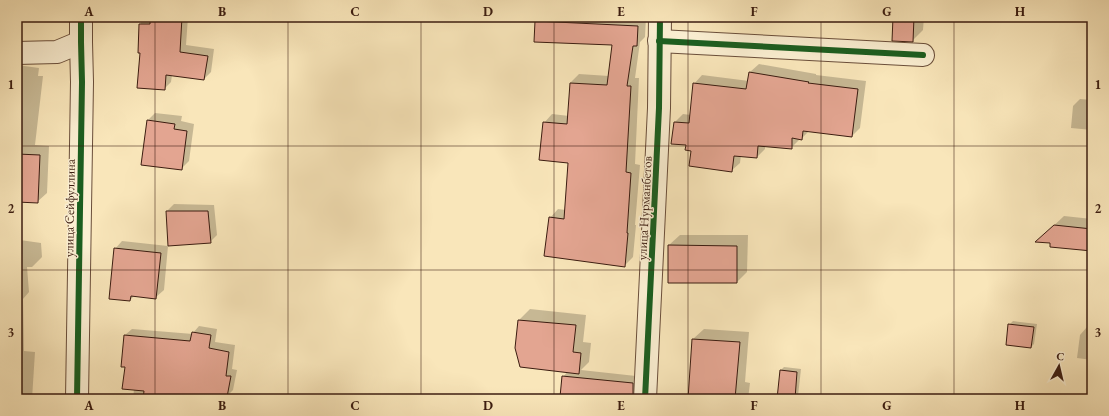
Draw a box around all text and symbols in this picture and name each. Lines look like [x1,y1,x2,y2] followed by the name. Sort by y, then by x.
[83,3,94,20] text: A
[218,3,226,20] text: B
[350,3,360,20] text: C
[483,3,493,20] text: D
[617,3,625,20] text: E
[750,3,758,20] text: F
[882,3,892,20] text: G
[1015,3,1026,20] text: H
[8,76,15,93] text: 1
[1095,76,1102,93] text: 1
[633,155,656,261] street label: улица Нурманбетов
[60,158,79,257] street label: улица Сейфуллина
[8,200,15,217] text: 2
[1095,200,1102,217] text: 2
[8,324,15,341] text: 3
[1095,324,1102,341] text: 3
[1039,346,1079,386] north arrow
[1056,349,1065,364] text: С
[83,397,94,414] text: A
[218,397,226,414] text: B
[350,397,360,414] text: C
[483,397,493,414] text: D
[617,397,625,414] text: E
[750,397,758,414] text: F
[882,397,892,414] text: G
[1015,397,1026,414] text: H

